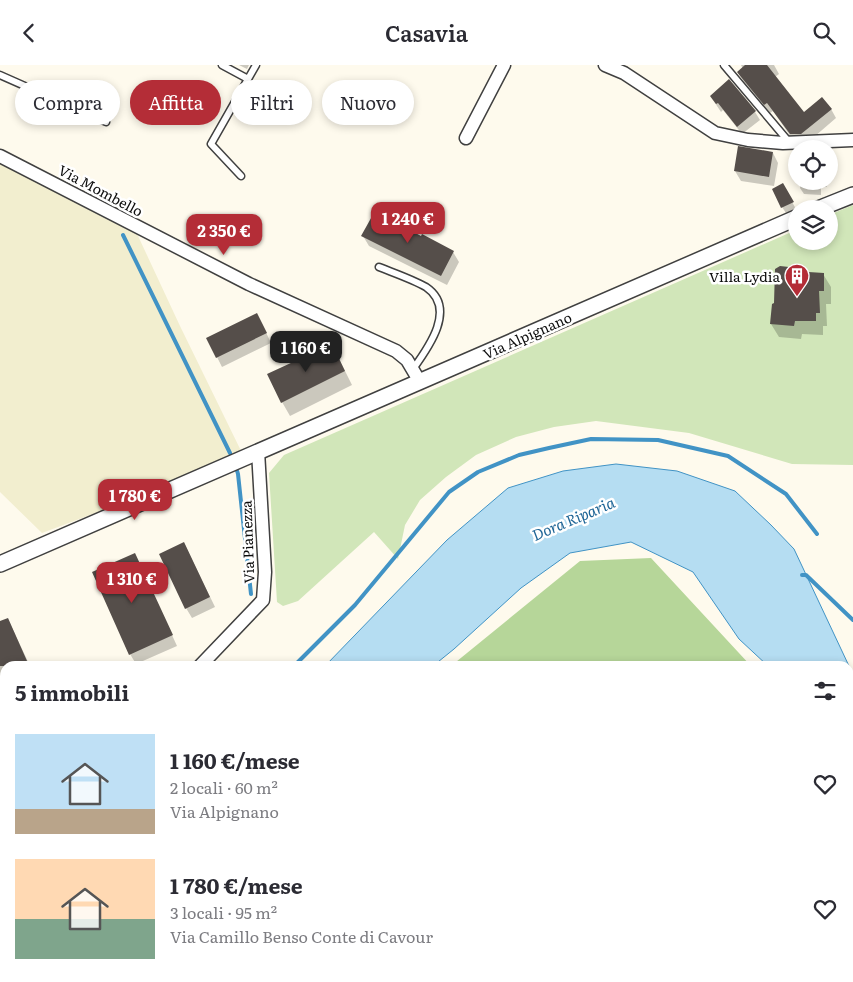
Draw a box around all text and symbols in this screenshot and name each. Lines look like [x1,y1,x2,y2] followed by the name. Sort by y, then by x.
[385,16,468,49] text: Casavia
[15,19,43,47] icon: back
[810,19,838,47] icon: search
[15,80,120,125] chip: Compra
[130,80,221,125] chip: Affitta
[231,80,312,125] chip: Filtri
[322,80,414,125] chip: Nuovo
[788,140,838,250] map controls
[788,140,838,190] button: locate
[55,159,147,221] street label: Via Mombello
[788,200,838,250] button: layers
[362,201,454,244] pin: 1 240 €
[382,206,434,230] text: 1 240 €
[178,213,270,256] pin: 2 350 €
[197,218,251,242] text: 2 350 €
[784,263,810,297] building icon: Villa Lydia
[709,266,780,286] place label: Villa Lydia
[479,306,575,364] street label: Via Alpignano
[260,331,352,373] pin: 1 160 €
[281,335,331,359] text: 1 160 €
[89,479,181,521] pin: 1 780 €
[109,483,161,507] text: 1 780 €
[528,490,618,546] water label: Dora Riparia
[236,500,258,584] street label: Via Pianezza
[86,561,178,604] pin: 1 310 €
[107,566,157,590] text: 1 310 €
[15,676,129,707] text: 5 immobili
[811,677,839,705] icon: filters
[170,744,300,775] text: 1 160 €/mese
[55,754,115,814] icon: home
[811,770,839,798] icon: heart
[170,775,278,799] text: 2 locali · 60 m²
[170,799,279,823] text: Via Alpignano
[170,869,303,900] text: 1 780 €/mese
[55,879,115,939] icon: home
[811,895,839,923] icon: heart
[170,900,277,924] text: 3 locali · 95 m²
[170,924,433,948] text: Via Camillo Benso Conte di Cavour

